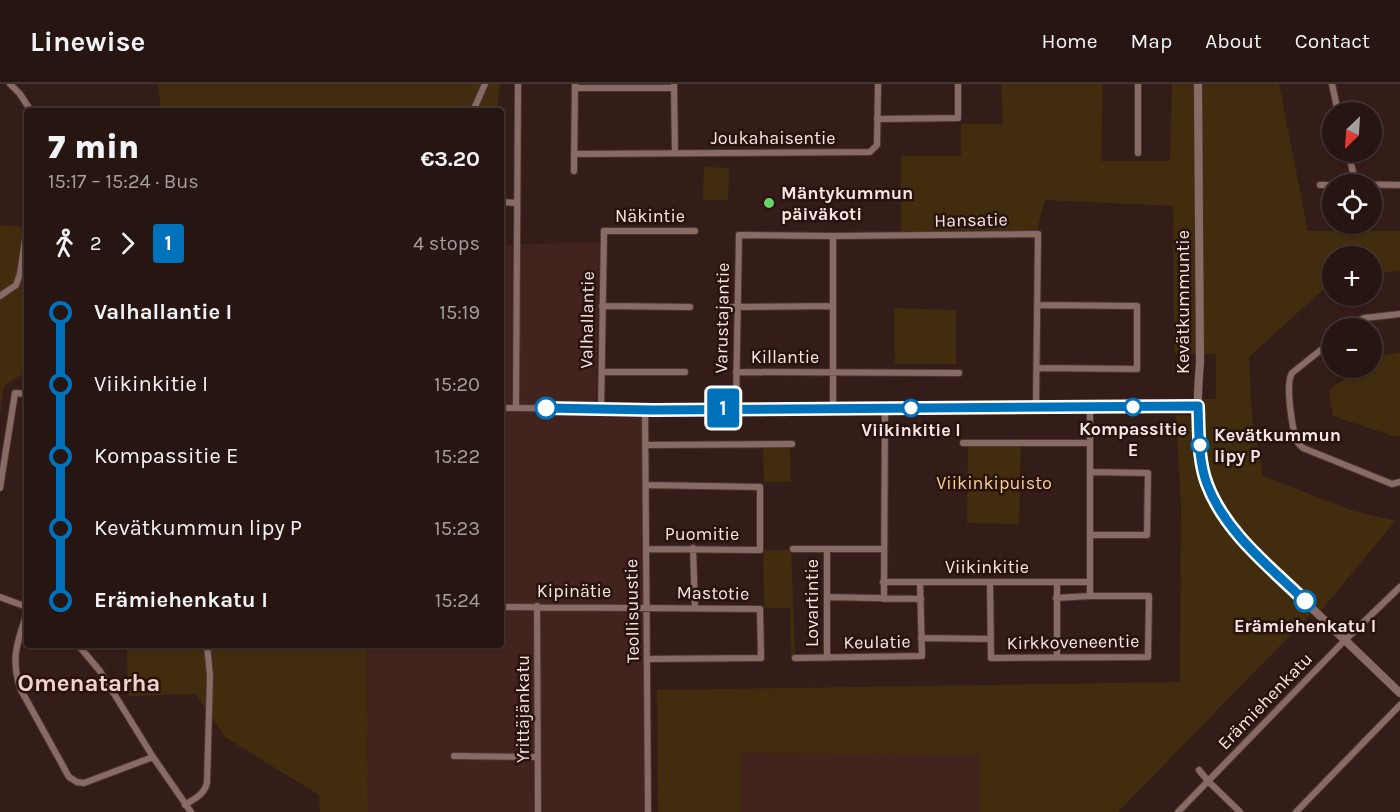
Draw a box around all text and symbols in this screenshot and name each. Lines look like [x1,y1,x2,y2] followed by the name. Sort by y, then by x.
[30,25,145,58] text: Linewise
[1042,29,1098,53] text: Home
[1131,29,1172,53] text: Map
[1205,29,1262,53] text: About
[1295,29,1370,53] text: Contact
[1322,102,1382,162] north arrow
[1322,102,1382,378] map controls
[710,127,836,149] street label: Joukahaisentie
[48,128,139,166] text: 7 min
[420,146,480,172] text: €3.20
[48,170,199,193] text: 15:17 – 15:24 · Bus
[1322,174,1382,234] button: locate
[781,182,913,225] place label: Mäntykummun päiväkoti
[762,196,776,210] marker: Mäntykummun päiväkoti
[615,205,685,227] street label: Näkintie
[934,208,1008,232] street label: Hansatie
[48,227,81,260] icon: walk
[111,227,144,260] icon: forward
[1172,230,1194,374] street label: Kevätkummuntie
[165,231,172,255] text: 1
[90,232,102,255] text: 2
[413,232,480,255] text: 4 stops
[1322,246,1382,306] button: +
[710,262,734,374] street label: Varustajantie
[575,271,599,369] street label: Valhallantie
[94,299,232,325] text: Valhallantie I
[439,301,480,324] text: 15:19
[1322,318,1382,378] button: −
[751,346,819,368] street label: Killantie
[94,371,208,397] text: Viikinkitie I
[434,373,480,396] text: 15:20
[704,388,742,428] line badge: 1
[719,396,727,420] text: 1
[535,397,557,419] unlabelled marker
[1124,398,1142,416] marker: Kompassitie E
[902,399,920,417] marker: Viikinkitie I
[1079,418,1187,461] place label: Kompassitie E
[861,419,961,441] place label: Viikinkitie I
[1214,424,1341,467] place label: Kevätkummun lipy P
[1191,436,1209,454] marker: Kevätkummun lipy P
[94,443,238,469] text: Kompassitie E
[434,445,480,468] text: 15:22
[936,472,1052,494] park label: Viikinkipuisto
[94,515,302,541] text: Kevätkummun lipy P
[434,517,480,540] text: 15:23
[665,523,739,545] street label: Puomitie
[945,556,1029,578] street label: Viikinkitie
[620,559,644,663] street label: Teollisuustie
[801,559,823,647] street label: Lovartintie
[537,580,611,602] street label: Kipinätie
[677,581,749,605] street label: Mastotie
[94,587,268,613] text: Erämiehenkatu I
[435,589,480,612] text: 15:24
[1294,590,1316,612] marker: Erämiehenkatu I
[1234,615,1376,637] place label: Erämiehenkatu I
[843,630,911,654] street label: Keulatie
[1006,630,1140,654] street label: Kirkkoveneentie
[1213,648,1317,754] street label: Erämiehenkatu
[512,655,534,763] street label: Yrittäjänkatu
[18,669,160,697] district label: Omenatarha

